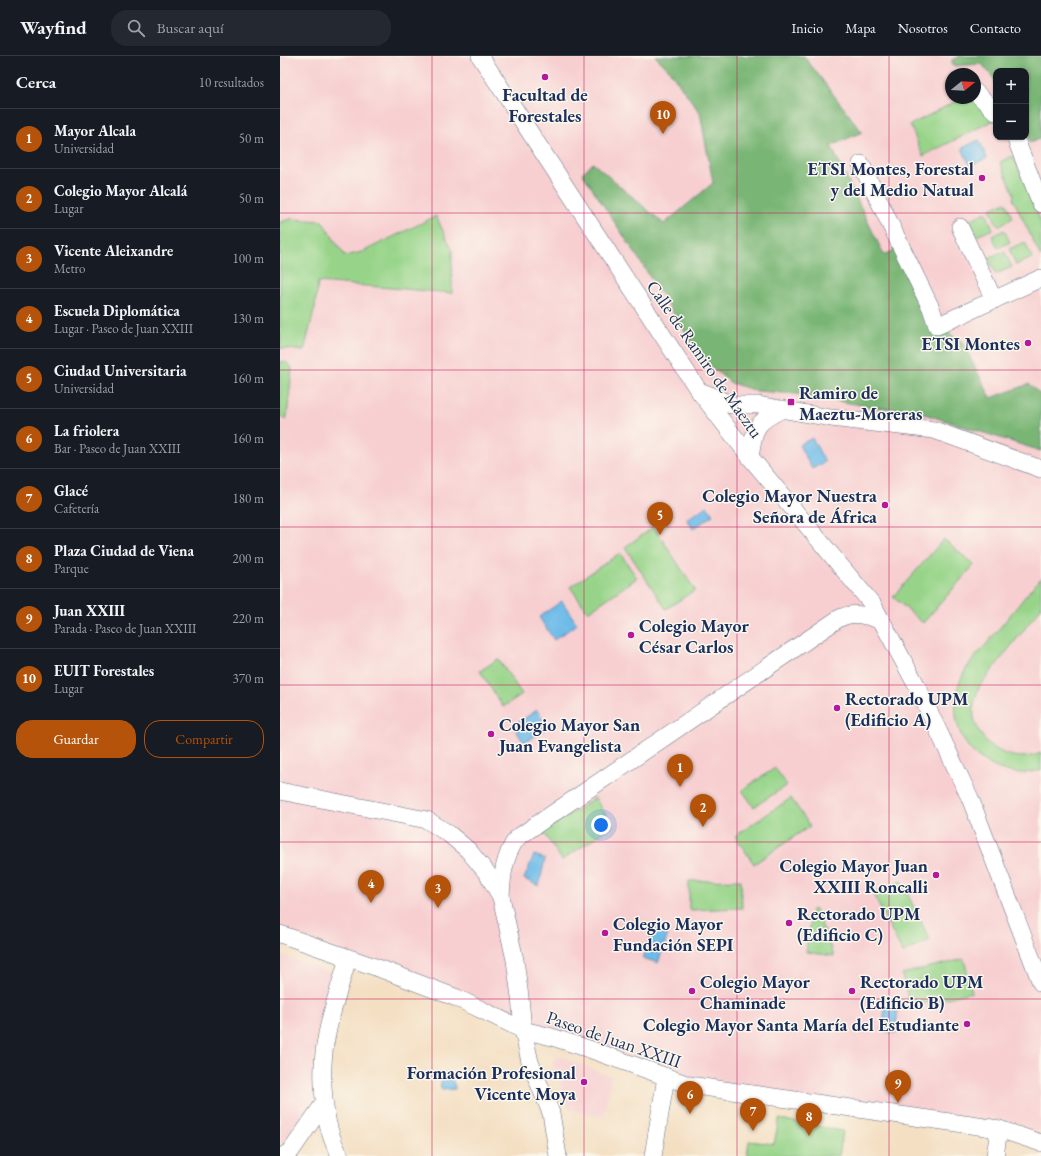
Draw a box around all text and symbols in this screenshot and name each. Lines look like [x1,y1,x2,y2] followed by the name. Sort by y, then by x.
[111,10,391,46] search box
[20,15,87,40] text: Wayfind
[125,17,147,39] icon: search
[157,18,224,37] text: Buscar aquí
[792,19,823,37] text: Inicio
[845,19,876,37] text: Mapa
[898,19,948,37] text: Nosotros
[970,19,1021,37] text: Contacto
[945,68,981,104] north arrow
[993,68,1029,140] map controls
[993,68,1029,104] button: +
[16,71,56,93] text: Cerca
[540,72,550,82] marker: Facultad de Forestales
[199,74,264,91] text: 10 resultados
[502,83,588,127] place label: Facultad de Forestales
[650,101,676,134] pin: 10
[993,104,1029,140] button: −
[54,121,136,140] text: Mayor Alcala
[26,130,32,147] text: 1
[239,130,264,147] text: 50 m
[54,140,114,157] text: Universidad
[808,157,974,201] place label: ETSI Montes, Forestal y del Medio Natual
[977,173,987,183] marker: ETSI Montes, Forestal y del Medio Natual
[54,181,187,200] text: Colegio Mayor Alcalá
[26,190,32,207] text: 2
[239,190,264,207] text: 50 m
[54,200,84,217] text: Lugar
[54,241,173,260] text: Vicente Aleixandre
[26,250,32,267] text: 3
[233,250,264,267] text: 100 m
[54,260,85,277] text: Metro
[642,276,769,443] street label: Calle de Ramiro de Maeztu
[54,301,180,320] text: Escuela Diplomática
[26,310,32,327] text: 4
[233,310,264,327] text: 130 m
[54,320,193,337] text: Lugar · Paseo de Juan XXIII
[922,332,1020,355] place label: ETSI Montes
[1023,338,1033,348] marker: ETSI Montes
[54,361,187,380] text: Ciudad Universitaria
[26,370,32,387] text: 5
[233,370,264,387] text: 160 m
[54,380,114,397] text: Universidad
[799,381,923,425] place label: Ramiro de Maeztu-Moreras
[786,397,796,407] marker: Ramiro de Maeztu-Moreras
[54,421,119,440] text: La friolera
[26,430,32,447] text: 6
[233,430,264,447] text: 160 m
[54,440,181,457] text: Bar · Paseo de Juan XXIII
[54,481,88,500] text: Glacé
[702,484,877,528] place label: Colegio Mayor Nuestra Señora de África
[26,490,32,507] text: 7
[233,490,264,507] text: 180 m
[54,500,99,517] text: Cafetería
[880,500,890,510] marker: Colegio Mayor Nuestra Señora de África
[647,502,673,535] pin: 5
[54,541,194,560] text: Plaza Ciudad de Viena
[26,550,32,567] text: 8
[233,550,264,567] text: 200 m
[54,560,89,577] text: Parque
[54,601,125,620] text: Juan XXIII
[26,610,32,627] text: 9
[233,610,264,627] text: 220 m
[639,614,749,658] place label: Colegio Mayor César Carlos
[54,620,197,637] text: Parada · Paseo de Juan XXIII
[626,630,636,640] marker: Colegio Mayor César Carlos
[54,661,154,680] text: EUIT Forestales
[22,670,36,687] text: 10
[233,670,264,687] text: 370 m
[54,680,84,697] text: Lugar
[845,687,969,731] place label: Rectorado UPM (Edificio A)
[832,703,842,713] marker: Rectorado UPM (Edificio A)
[497,713,640,757] place label: Colegio Mayor San Juan Evangelista
[16,720,136,758] button: Guardar
[144,720,264,758] button: Compartir
[486,729,496,739] marker: Colegio Mayor San Juan Evangelista
[667,754,693,787] pin: 1
[690,794,716,827] pin: 2
[591,815,611,835] your location
[780,854,929,898] place label: Colegio Mayor Juan XXIII Roncalli
[358,870,384,903] pin: 4
[931,870,941,880] marker: Colegio Mayor Juan XXIII Roncalli
[425,875,451,908] pin: 3
[797,902,921,946] place label: Rectorado UPM (Edificio C)
[613,912,734,956] place label: Colegio Mayor Fundación SEPI
[784,918,794,928] marker: Rectorado UPM (Edificio C)
[600,928,610,938] marker: Colegio Mayor Fundación SEPI
[700,970,810,1014] place label: Colegio Mayor Chaminade
[860,970,984,1014] place label: Rectorado UPM (Edificio B)
[687,986,697,996] marker: Colegio Mayor Chaminade
[847,986,857,996] marker: Rectorado UPM (Edificio B)
[544,1005,684,1073] street label: Paseo de Juan XXIII
[643,1013,959,1036] place label: Colegio Mayor Santa María del Estudiante
[962,1019,972,1029] marker: Colegio Mayor Santa María del Estudiante
[407,1061,576,1105] place label: Formación Profesional Vicente Moya
[885,1070,911,1103] pin: 9
[579,1077,589,1087] marker: Formación Profesional Vicente Moya
[677,1081,703,1114] pin: 6
[740,1098,766,1131] pin: 7
[796,1103,822,1136] pin: 8

